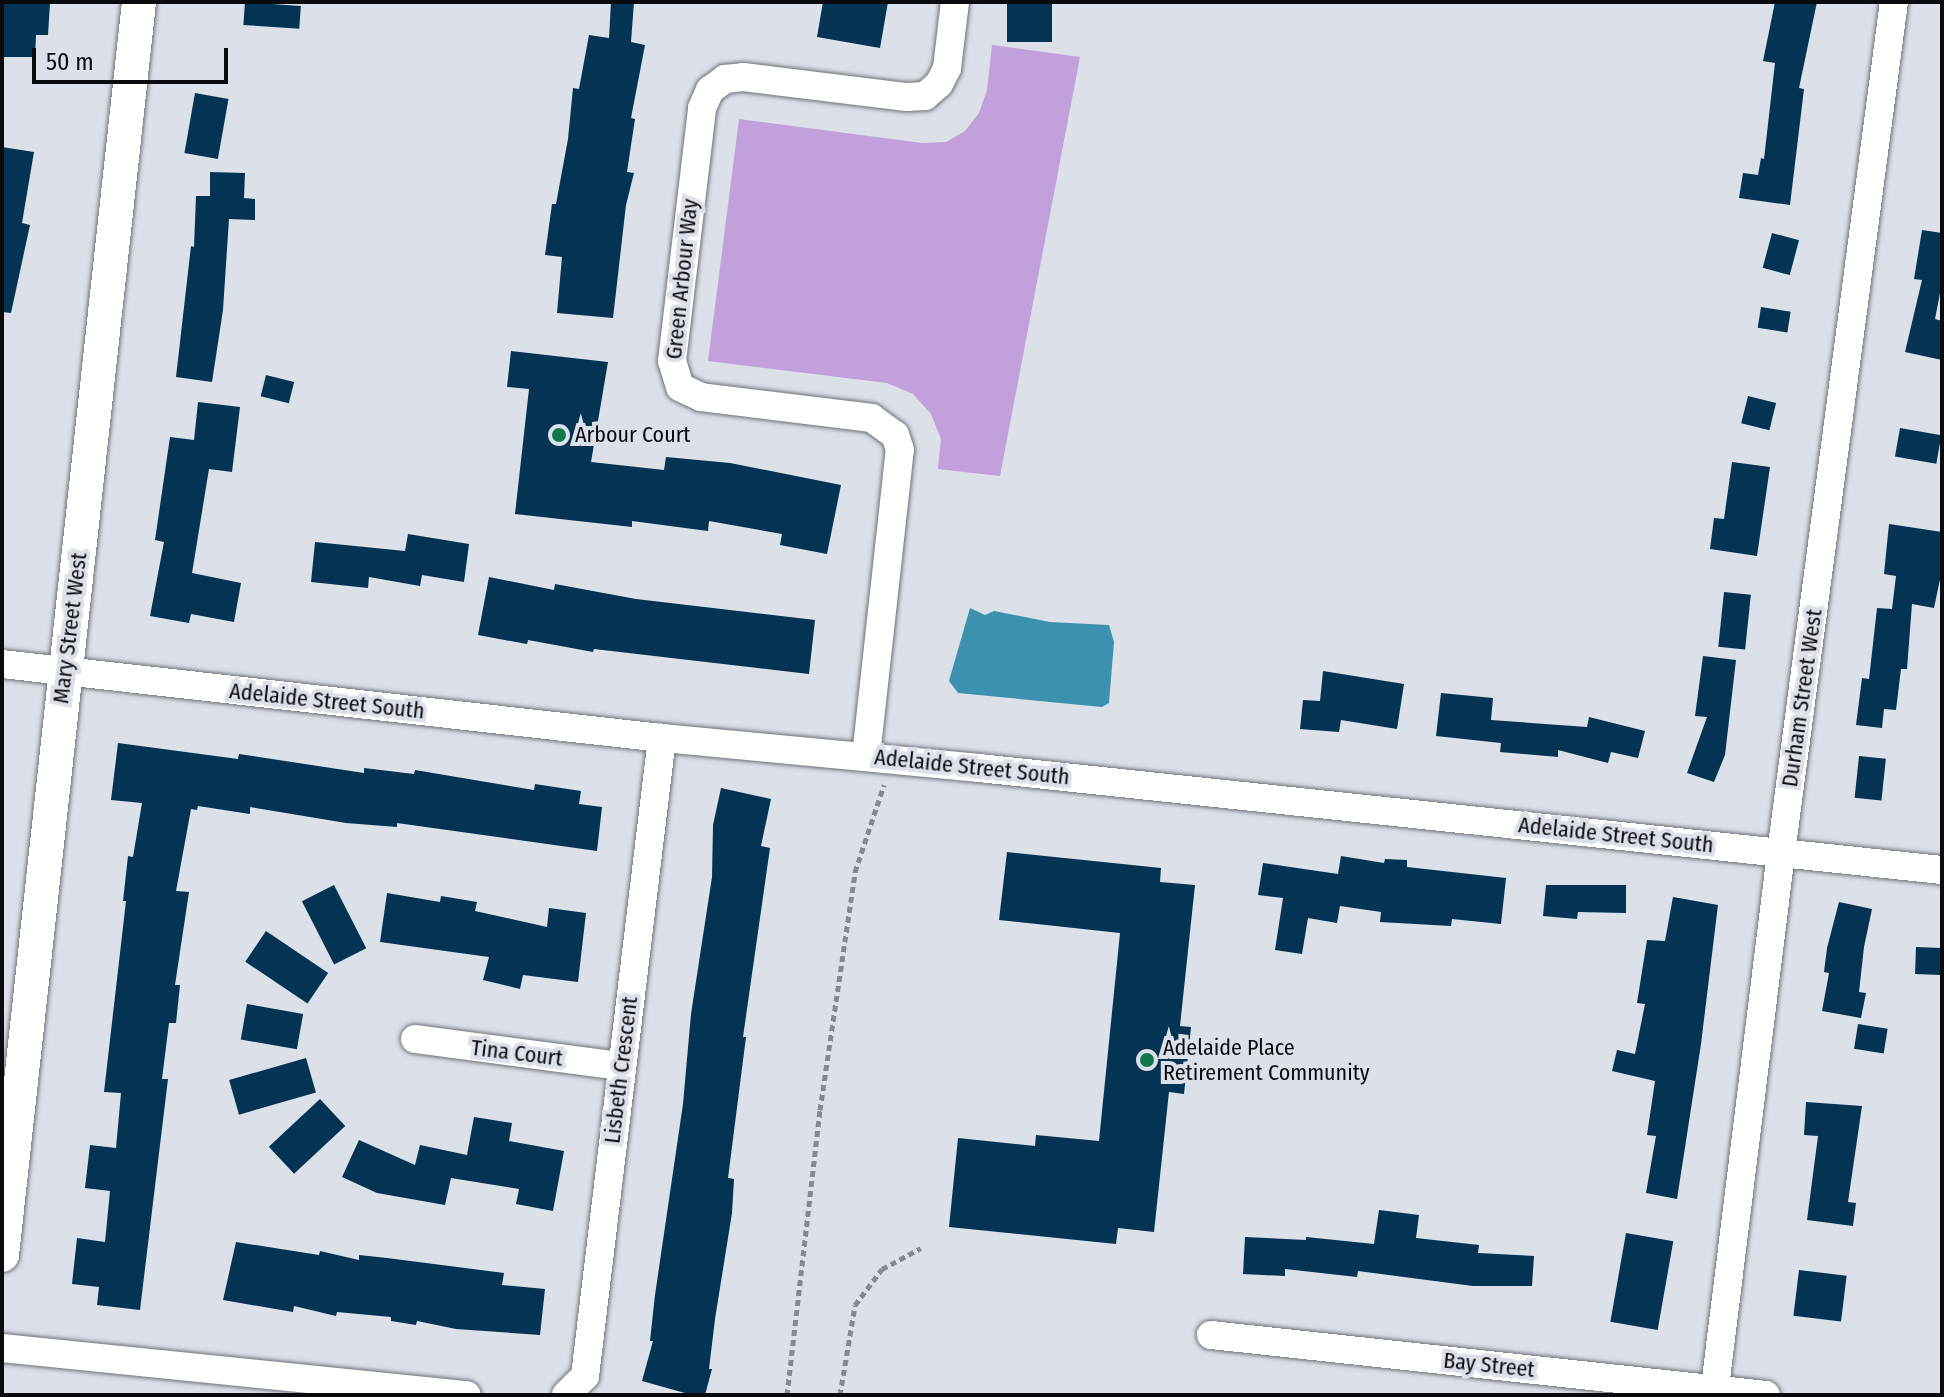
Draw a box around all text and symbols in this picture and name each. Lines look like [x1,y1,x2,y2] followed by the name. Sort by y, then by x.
[36,32,232,82] scale bar
[46,48,94,76] text: 50 m
[660,197,704,361] street label: Green Arbour Way
[575,422,691,448] place label: Arbour Court
[550,426,568,444] marker: Arbour Court
[48,551,92,705] street label: Mary Street West
[1776,607,1828,789] street label: Durham Street West
[228,678,426,724] street label: Adelaide Street South
[873,744,1071,790] street label: Adelaide Street South
[1517,812,1715,858] street label: Adelaide Street South
[599,995,643,1145] street label: Lisbeth Crescent
[470,1034,564,1072] street label: Tina Court
[1163,1034,1370,1086] place label: Adelaide Place Retirement Community
[1138,1051,1156,1069] marker: Adelaide Place Retirement Community
[1442,1347,1536,1383] street label: Bay Street

